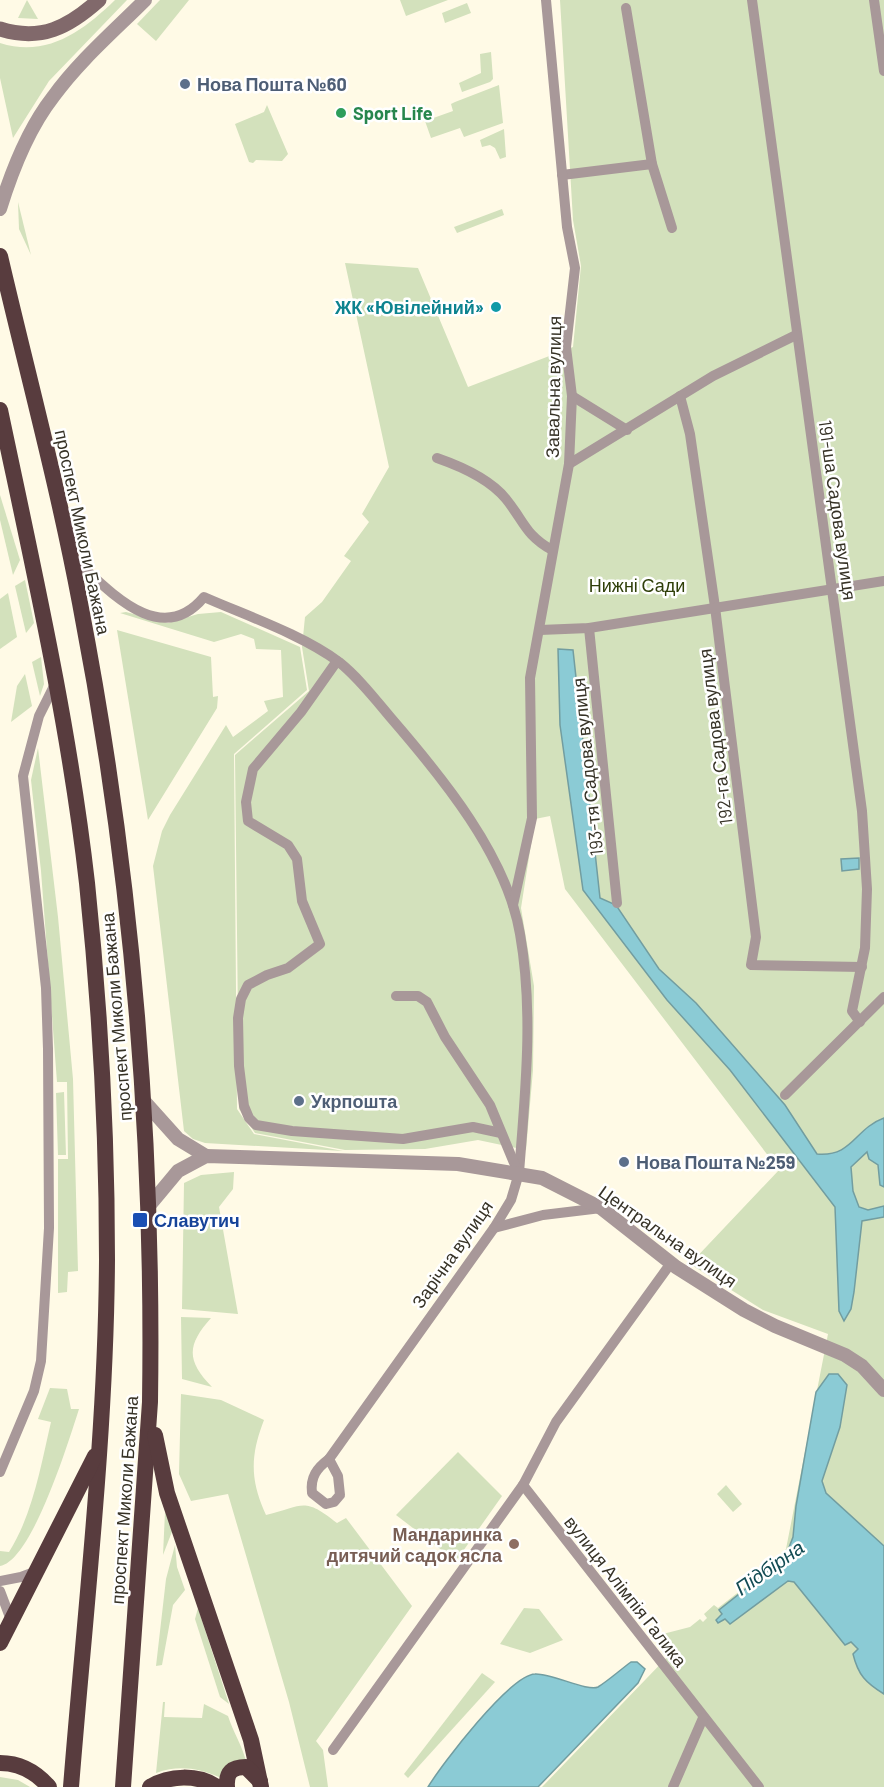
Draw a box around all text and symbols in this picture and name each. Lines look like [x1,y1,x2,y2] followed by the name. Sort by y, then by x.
[197,73,347,95] place label: Нова Пошта №60
[178,77,192,91] marker: Нова Пошта №60
[353,102,433,124] place label: Sport Life
[334,106,348,120] marker: Sport Life
[334,296,484,318] place label: ЖК «Ювілейний»
[489,300,503,314] marker: ЖК «Ювілейний»
[541,316,565,458] street label: Завальна вулиця
[814,418,862,602] street label: 191-ша Садова вулиця
[50,427,116,638] street label: проспект Миколи Бажана
[589,574,685,596] park label: Нижні Сади
[693,648,737,826] street label: 192-га Садова вулиця
[567,677,607,857] street label: 193-тя Садова вулиця
[96,911,136,1122] street label: проспект Миколи Бажана
[311,1090,398,1112] place label: Укрпошта
[292,1094,306,1108] marker: Укрпошта
[636,1151,795,1173] place label: Нова Пошта №259
[617,1155,631,1169] marker: Нова Пошта №259
[595,1180,741,1292] street label: Центральна вулиця
[407,1196,497,1312] street label: Зарічна вулиця
[154,1209,240,1231] place label: Славутич
[131,1211,149,1229] marker: Славутич
[106,1394,142,1605] street label: проспект Миколи Бажана
[560,1511,692,1672] street label: вулиця Алімпія Галика
[327,1523,503,1566] place label: Мандаринка дитячий садок ясла
[730,1535,808,1599] water label: Підбірна
[507,1537,521,1551] marker: Мандаринка дитячий садок ясла

